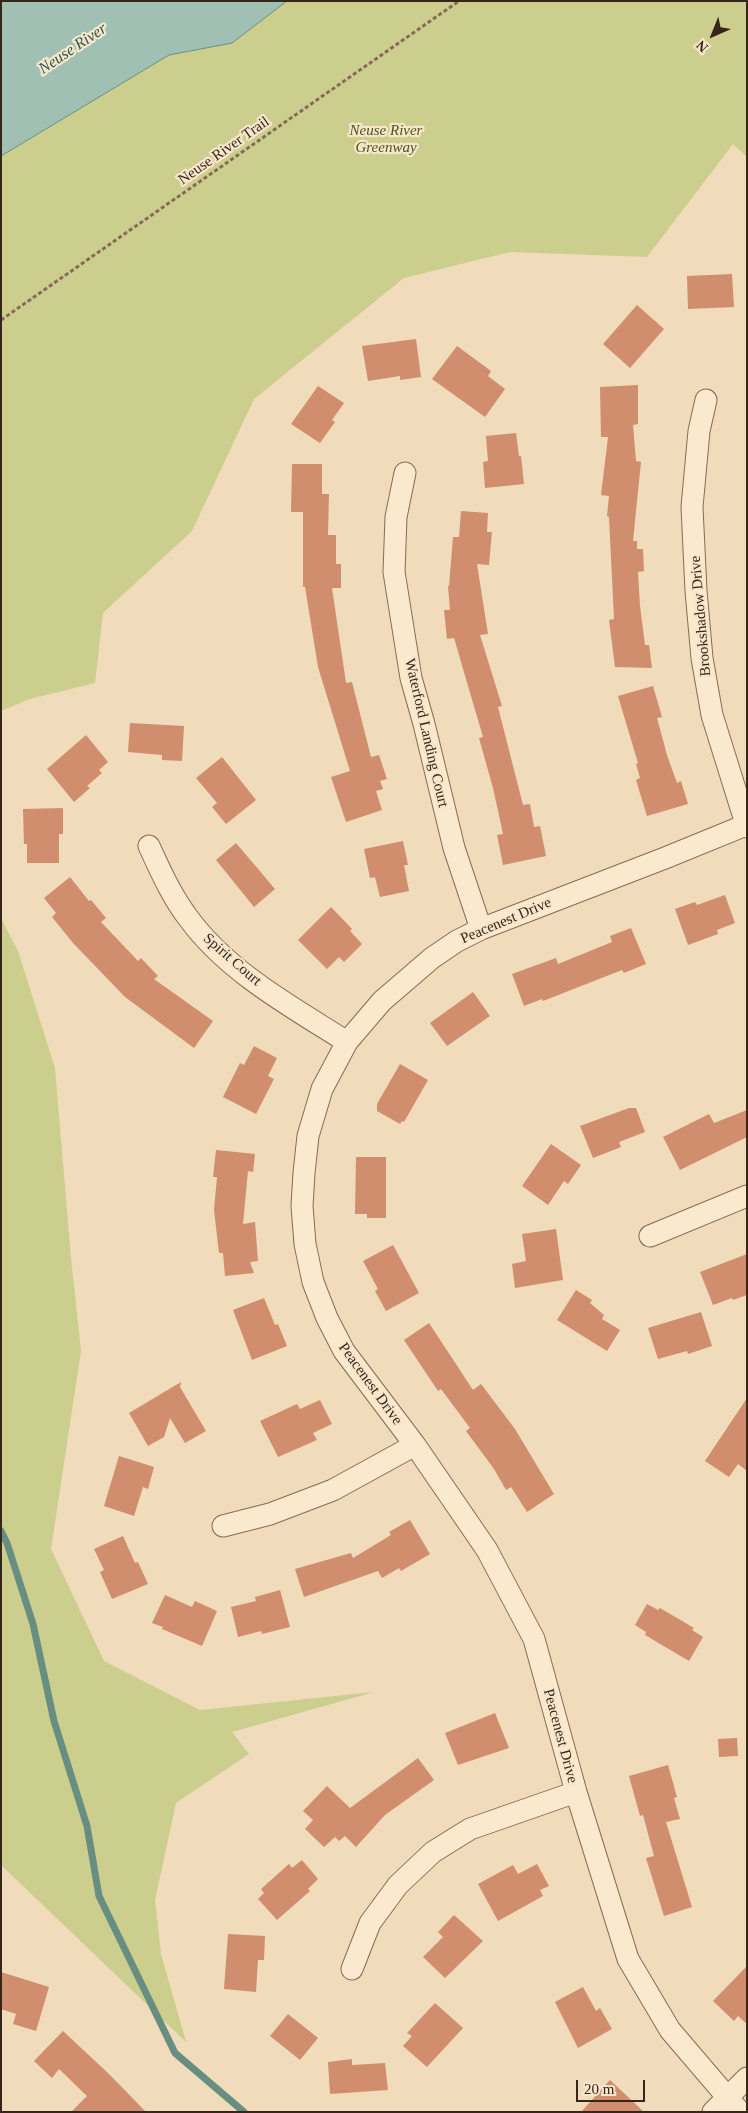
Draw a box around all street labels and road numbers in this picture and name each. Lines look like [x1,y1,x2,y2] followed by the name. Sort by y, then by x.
[175,113,273,189] street label: Neuse River Trail
[687,555,715,677] street label: Brookshadow Drive
[400,657,452,809] street label: Waterford Landing Court
[458,894,554,948] street label: Peacenest Drive
[199,930,265,990] street label: Spirit Court
[334,1339,406,1429] street label: Peacenest Drive
[539,1687,581,1785] street label: Peacenest Drive

